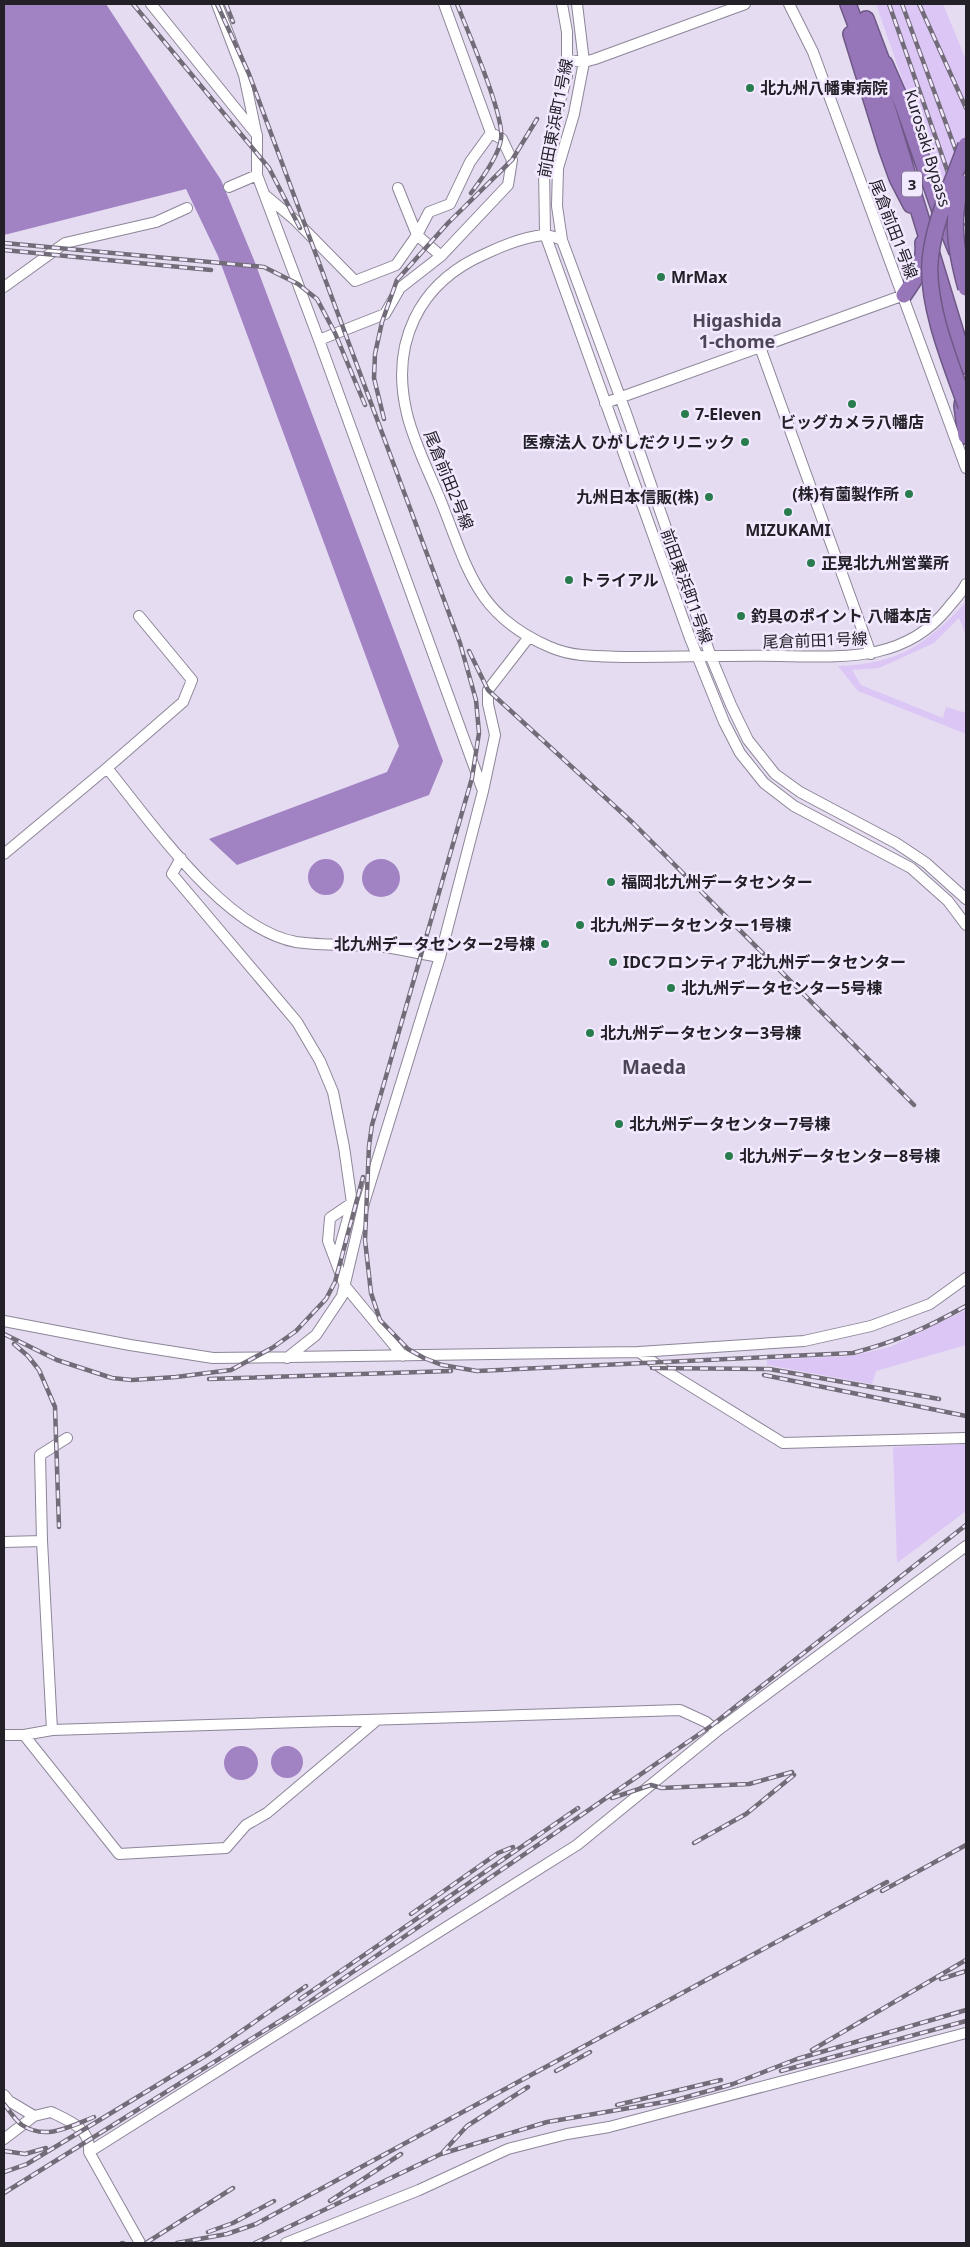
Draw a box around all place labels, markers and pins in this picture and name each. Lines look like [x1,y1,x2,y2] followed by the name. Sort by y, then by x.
[760,77,888,99] place label: 北九州八幡東病院
[744,82,756,94] marker: 北九州八幡東病院
[671,266,728,288] place label: MrMax
[655,271,667,283] marker: MrMax
[846,398,858,410] marker: ビッグカメラ八幡店
[695,403,761,425] place label: 7-Eleven
[679,408,691,420] marker: 7-Eleven
[780,411,924,433] place label: ビッグカメラ八幡店
[523,431,735,453] place label: 医療法人 ひがしだクリニック
[739,436,751,448] marker: 医療法人 ひがしだクリニック
[792,483,899,505] place label: (株)有薗製作所
[576,486,699,508] place label: 九州日本信販(株)
[903,488,915,500] marker: (株)有薗製作所
[703,491,715,503] marker: 九州日本信販(株)
[782,506,794,518] marker: MIZUKAMI
[745,519,831,541] place label: MIZUKAMI
[821,552,949,574] place label: 正晃北九州営業所
[805,557,817,569] marker: 正晃北九州営業所
[579,569,659,591] place label: トライアル
[563,574,575,586] marker: トライアル
[751,605,931,627] place label: 釣具のポイント 八幡本店
[735,610,747,622] marker: 釣具のポイント 八幡本店
[621,871,813,893] place label: 福岡北九州データセンター
[605,876,617,888] marker: 福岡北九州データセンター
[590,914,791,936] place label: 北九州データセンター1号棟
[574,919,586,931] marker: 北九州データセンター1号棟
[334,933,535,955] place label: 北九州データセンター2号棟
[539,938,551,950] marker: 北九州データセンター2号棟
[623,951,906,973] place label: IDCフロンティア北九州データセンター
[607,956,619,968] marker: IDCフロンティア北九州データセンター
[681,977,882,999] place label: 北九州データセンター5号棟
[665,982,677,994] marker: 北九州データセンター5号棟
[600,1022,801,1044] place label: 北九州データセンター3号棟
[584,1027,596,1039] marker: 北九州データセンター3号棟
[629,1113,830,1135] place label: 北九州データセンター7号棟
[613,1118,625,1130] marker: 北九州データセンター7号棟
[739,1145,940,1167] place label: 北九州データセンター8号棟
[723,1150,735,1162] marker: 北九州データセンター8号棟

